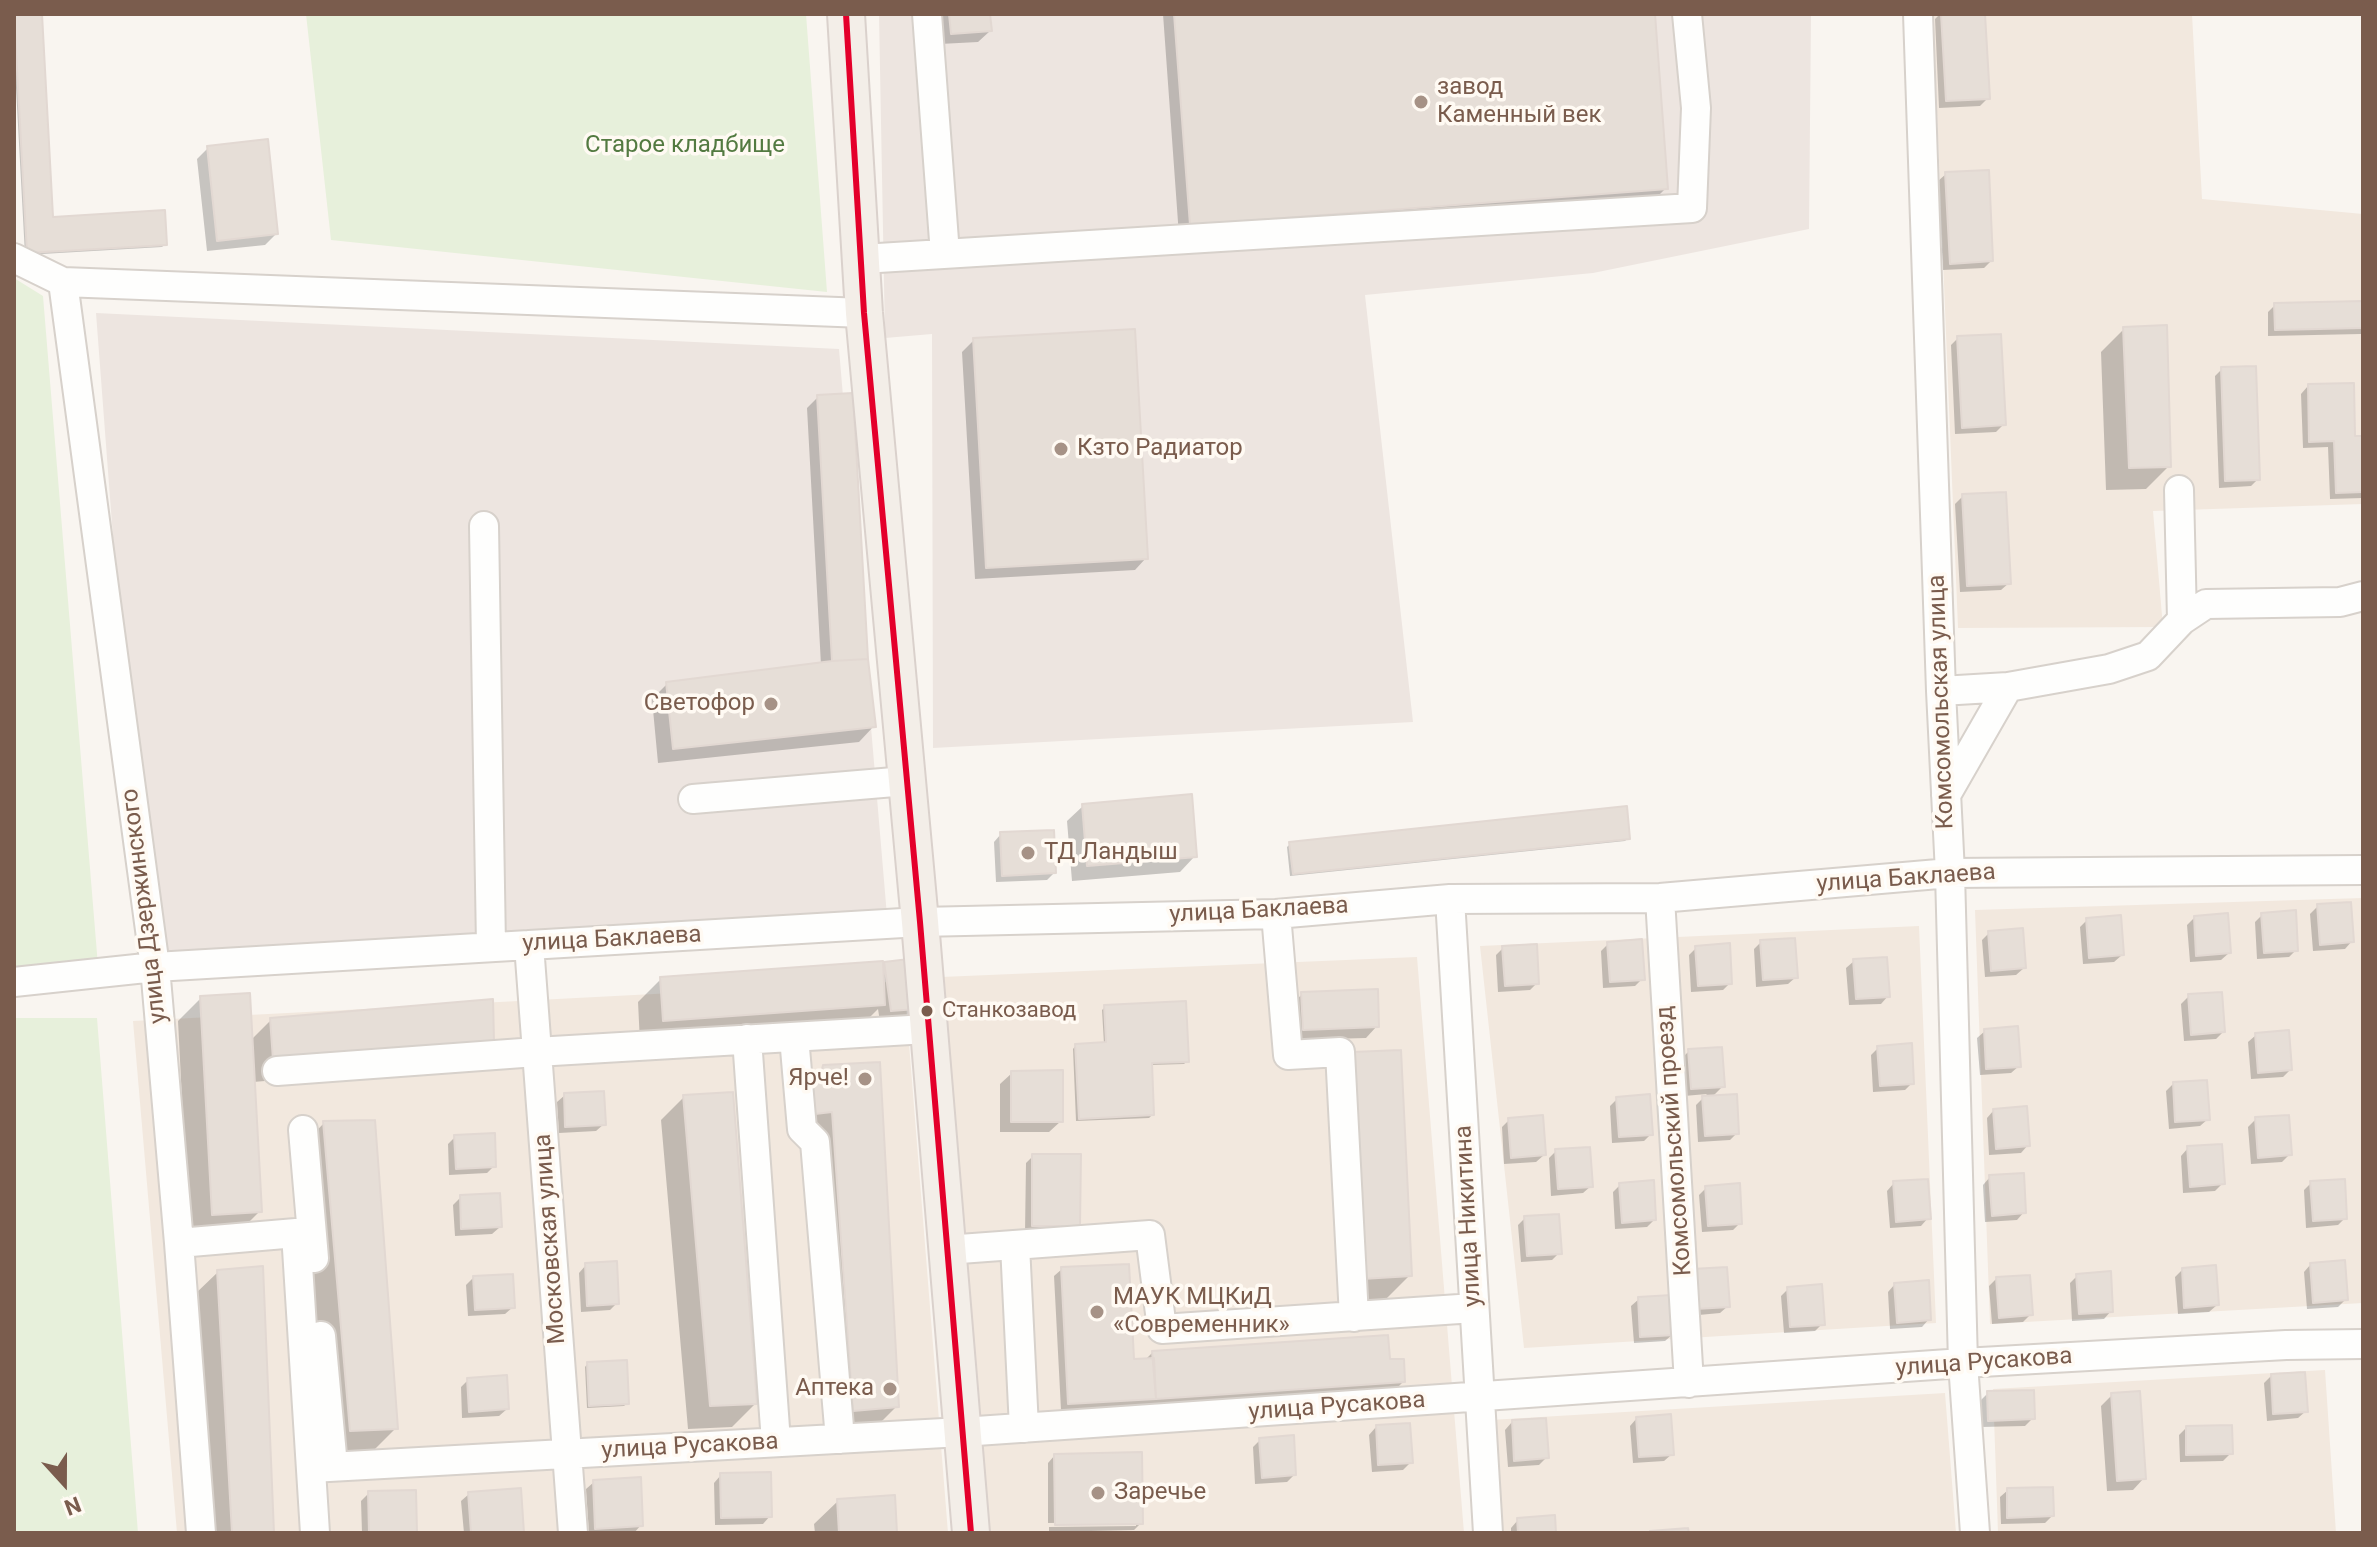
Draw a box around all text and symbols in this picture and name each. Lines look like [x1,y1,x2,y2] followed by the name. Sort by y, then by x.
[1437,74,1602,130] place label: завод Каменный век
[1412,93,1430,111] marker: завод Каменный век
[585,132,785,160] park label: Старое кладбище
[1077,435,1243,463] place label: Кзто Радиатор
[1052,440,1070,458] marker: Кзто Радиатор
[1923,574,1961,830] street label: Комсомольская улица
[644,690,755,718] place label: Светофор
[762,695,780,713] marker: Светофор
[116,787,174,1025] street label: улица Дзержинского
[1044,839,1178,867] place label: ТД Ландыш
[1019,844,1037,862] marker: ТД Ландыш
[1816,858,1996,900] street label: улица Баклаева
[1169,892,1349,930] street label: улица Баклаева
[522,921,702,959] street label: улица Баклаева
[942,998,1076,1024] place label: Станкозавод
[919,1003,935,1019] marker: Станкозавод
[1651,1005,1699,1277] street label: Комсомольский проезд
[788,1065,849,1093] place label: Ярче!
[856,1070,874,1088] marker: Ярче!
[1450,1124,1488,1308] street label: улица Никитина
[529,1133,573,1345] street label: Московская улица
[1113,1284,1290,1340] place label: МАУК МЦКиД «Современник»
[1088,1303,1106,1321] marker: МАУК МЦКиД «Современник»
[1895,1342,2073,1384] street label: улица Русакова
[795,1375,874,1403] place label: Аптека
[881,1380,899,1398] marker: Аптека
[1248,1386,1426,1428] street label: улица Русакова
[601,1428,779,1466] street label: улица Русакова
[24,1443,104,1523] north arrow
[1114,1479,1206,1507] place label: Заречье
[1089,1484,1107,1502] marker: Заречье
[61,1491,85,1520] text: N

